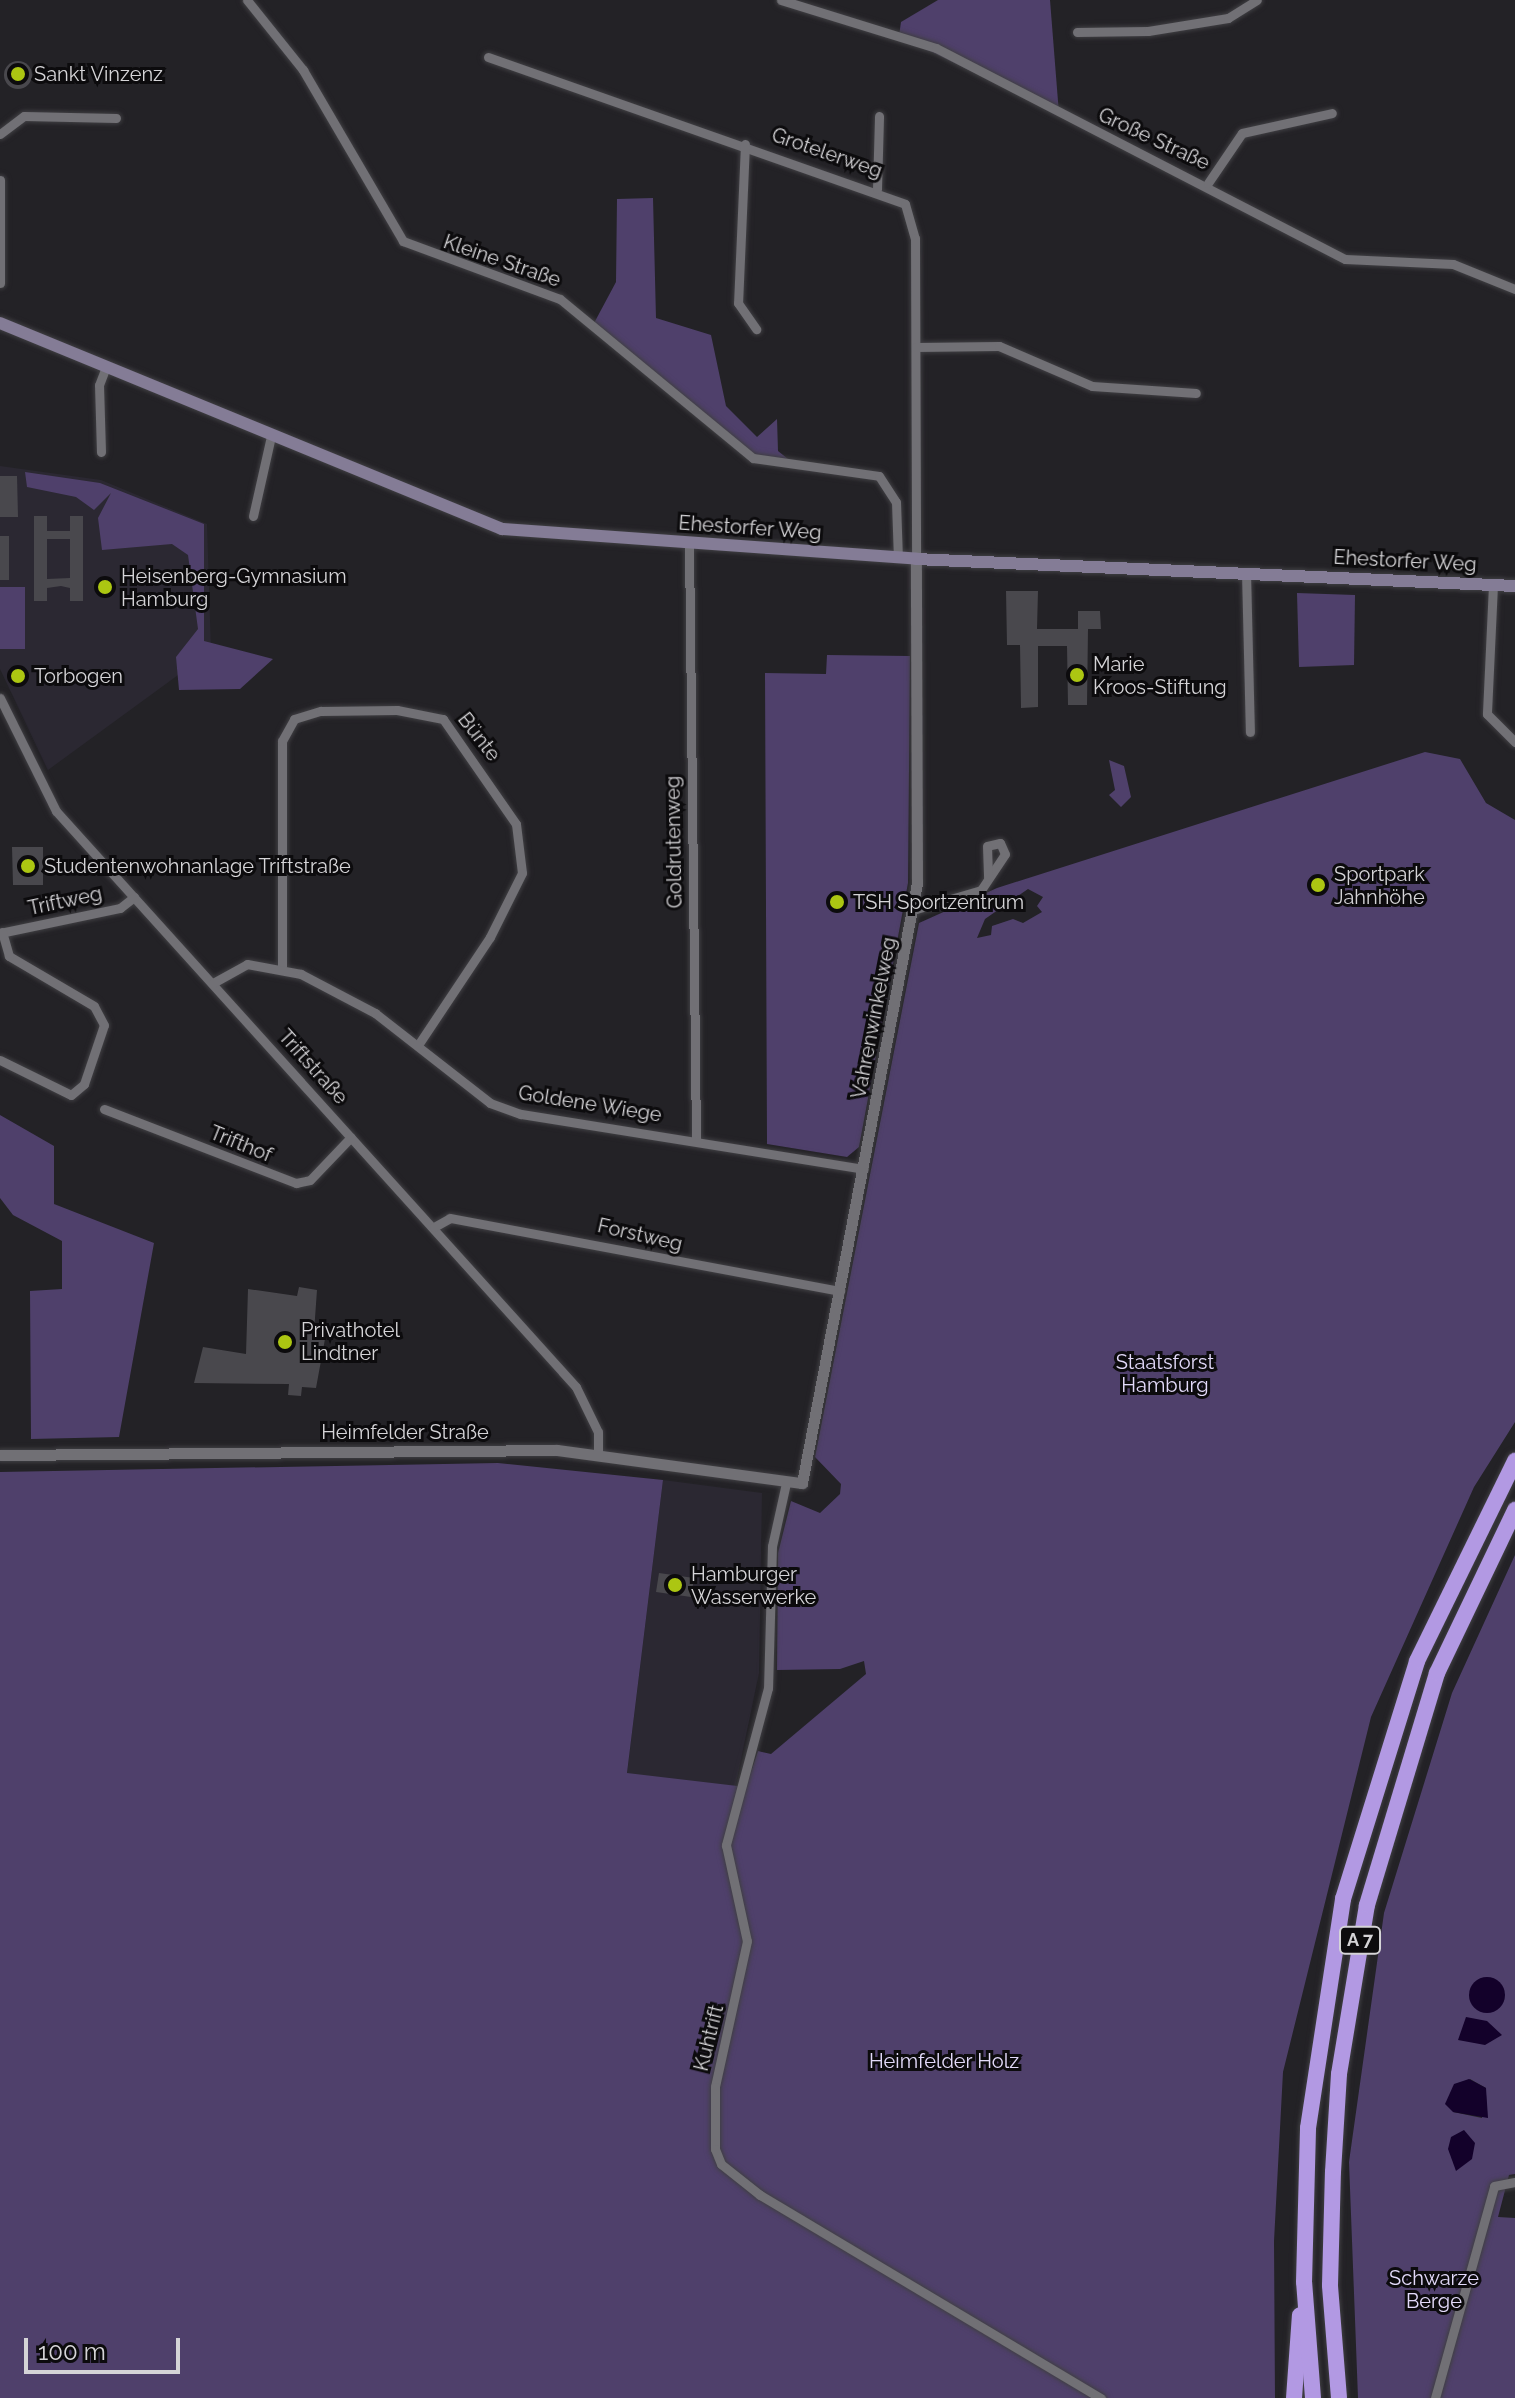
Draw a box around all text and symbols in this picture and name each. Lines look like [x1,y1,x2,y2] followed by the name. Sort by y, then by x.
[34,62,164,86] place label: Sankt Vinzenz
[9,65,27,83] marker: Sankt Vinzenz
[1095,103,1213,175] street label: Große Straße
[769,123,885,183] street label: Grotelerweg
[440,230,564,292] street label: Kleine Straße
[677,511,823,545] street label: Ehestorfer Weg
[1332,545,1478,577] street label: Ehestorfer Weg
[121,564,347,611] place label: Heisenberg-Gymnasium Hamburg
[96,578,114,596] marker: Heisenberg-Gymnasium Hamburg
[1093,652,1227,699] place label: Marie Kroos-Stiftung
[34,664,123,688] place label: Torbogen
[1068,666,1086,684] marker: Marie Kroos-Stiftung
[9,667,27,685] marker: Torbogen
[453,708,505,766] street label: Bünte
[661,775,687,909] street label: Goldrutenweg
[44,854,351,878] place label: Studentenwohnanlage Triftstraße
[19,857,37,875] marker: Studentenwohnanlage Triftstraße
[1334,862,1425,909] place label: Sportpark Jahnhöhe
[1309,876,1327,894] marker: Sportpark Jahnhöhe
[26,881,104,921] street label: Triftweg
[853,890,1024,914] place label: TSH Sportzentrum
[828,893,846,911] marker: TSH Sportzentrum
[847,935,901,1101] street label: Vahrenwinkelweg
[273,1025,353,1109] street label: Triftstraße
[516,1081,664,1127] street label: Goldene Wiege
[206,1121,276,1167] street label: Trifthof
[595,1214,685,1256] street label: Forstweg
[301,1318,400,1365] place label: Privathotel Lindtner
[276,1333,294,1351] marker: Privathotel Lindtner
[1116,1351,1214,1398] park label: Staatsforst Hamburg
[321,1420,489,1444] street label: Heimfelder Straße
[691,1562,816,1609] place label: Hamburger Wasserwerke
[666,1576,684,1594] marker: Hamburger Wasserwerke
[1338,1926,1382,1954] road number: A 7
[689,2002,729,2074] street label: Kuhtrift
[869,2049,1019,2073] park label: Heimfelder Holz
[1389,2267,1479,2314] park label: Schwarze Berge
[28,2322,184,2372] scale bar
[38,2337,106,2366] text: 100 m

